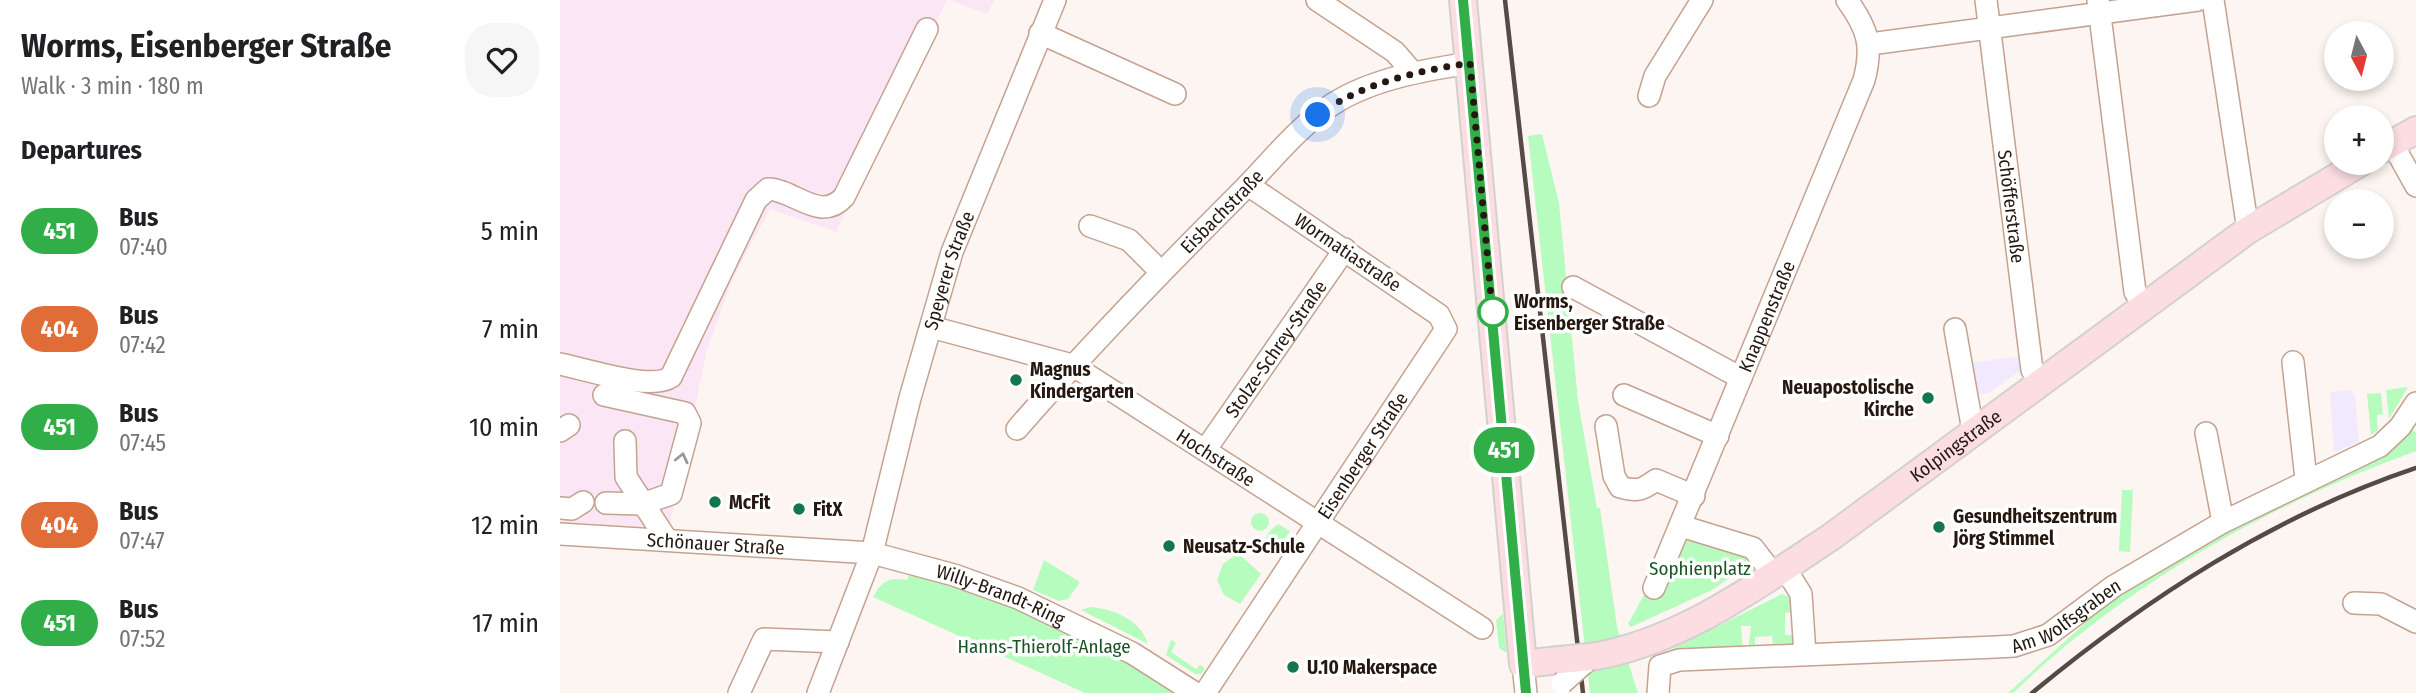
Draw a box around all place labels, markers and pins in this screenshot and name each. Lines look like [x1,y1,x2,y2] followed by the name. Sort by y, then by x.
[1514,290,1665,335] place label: Worms, Eisenberger Straße
[1478,297,1508,327] marker: Worms, Eisenberger Straße
[1030,358,1134,403] place label: Magnus Kindergarten
[1008,372,1024,388] marker: Magnus Kindergarten
[1782,376,1914,421] place label: Neuapostolische Kirche
[1920,390,1936,406] marker: Neuapostolische Kirche
[729,491,771,514] place label: McFit
[707,494,723,510] marker: McFit
[813,498,844,521] place label: FitX
[791,501,807,517] marker: FitX
[1952,505,2117,550] place label: Gesundheitszentrum Jörg Stimmel
[1931,519,1947,535] marker: Gesundheitszentrum Jörg Stimmel
[1183,535,1305,558] place label: Neusatz-Schule
[1161,538,1177,554] marker: Neusatz-Schule
[1307,656,1438,679] place label: U.10 Makerspace
[1285,659,1301,675] marker: U.10 Makerspace

